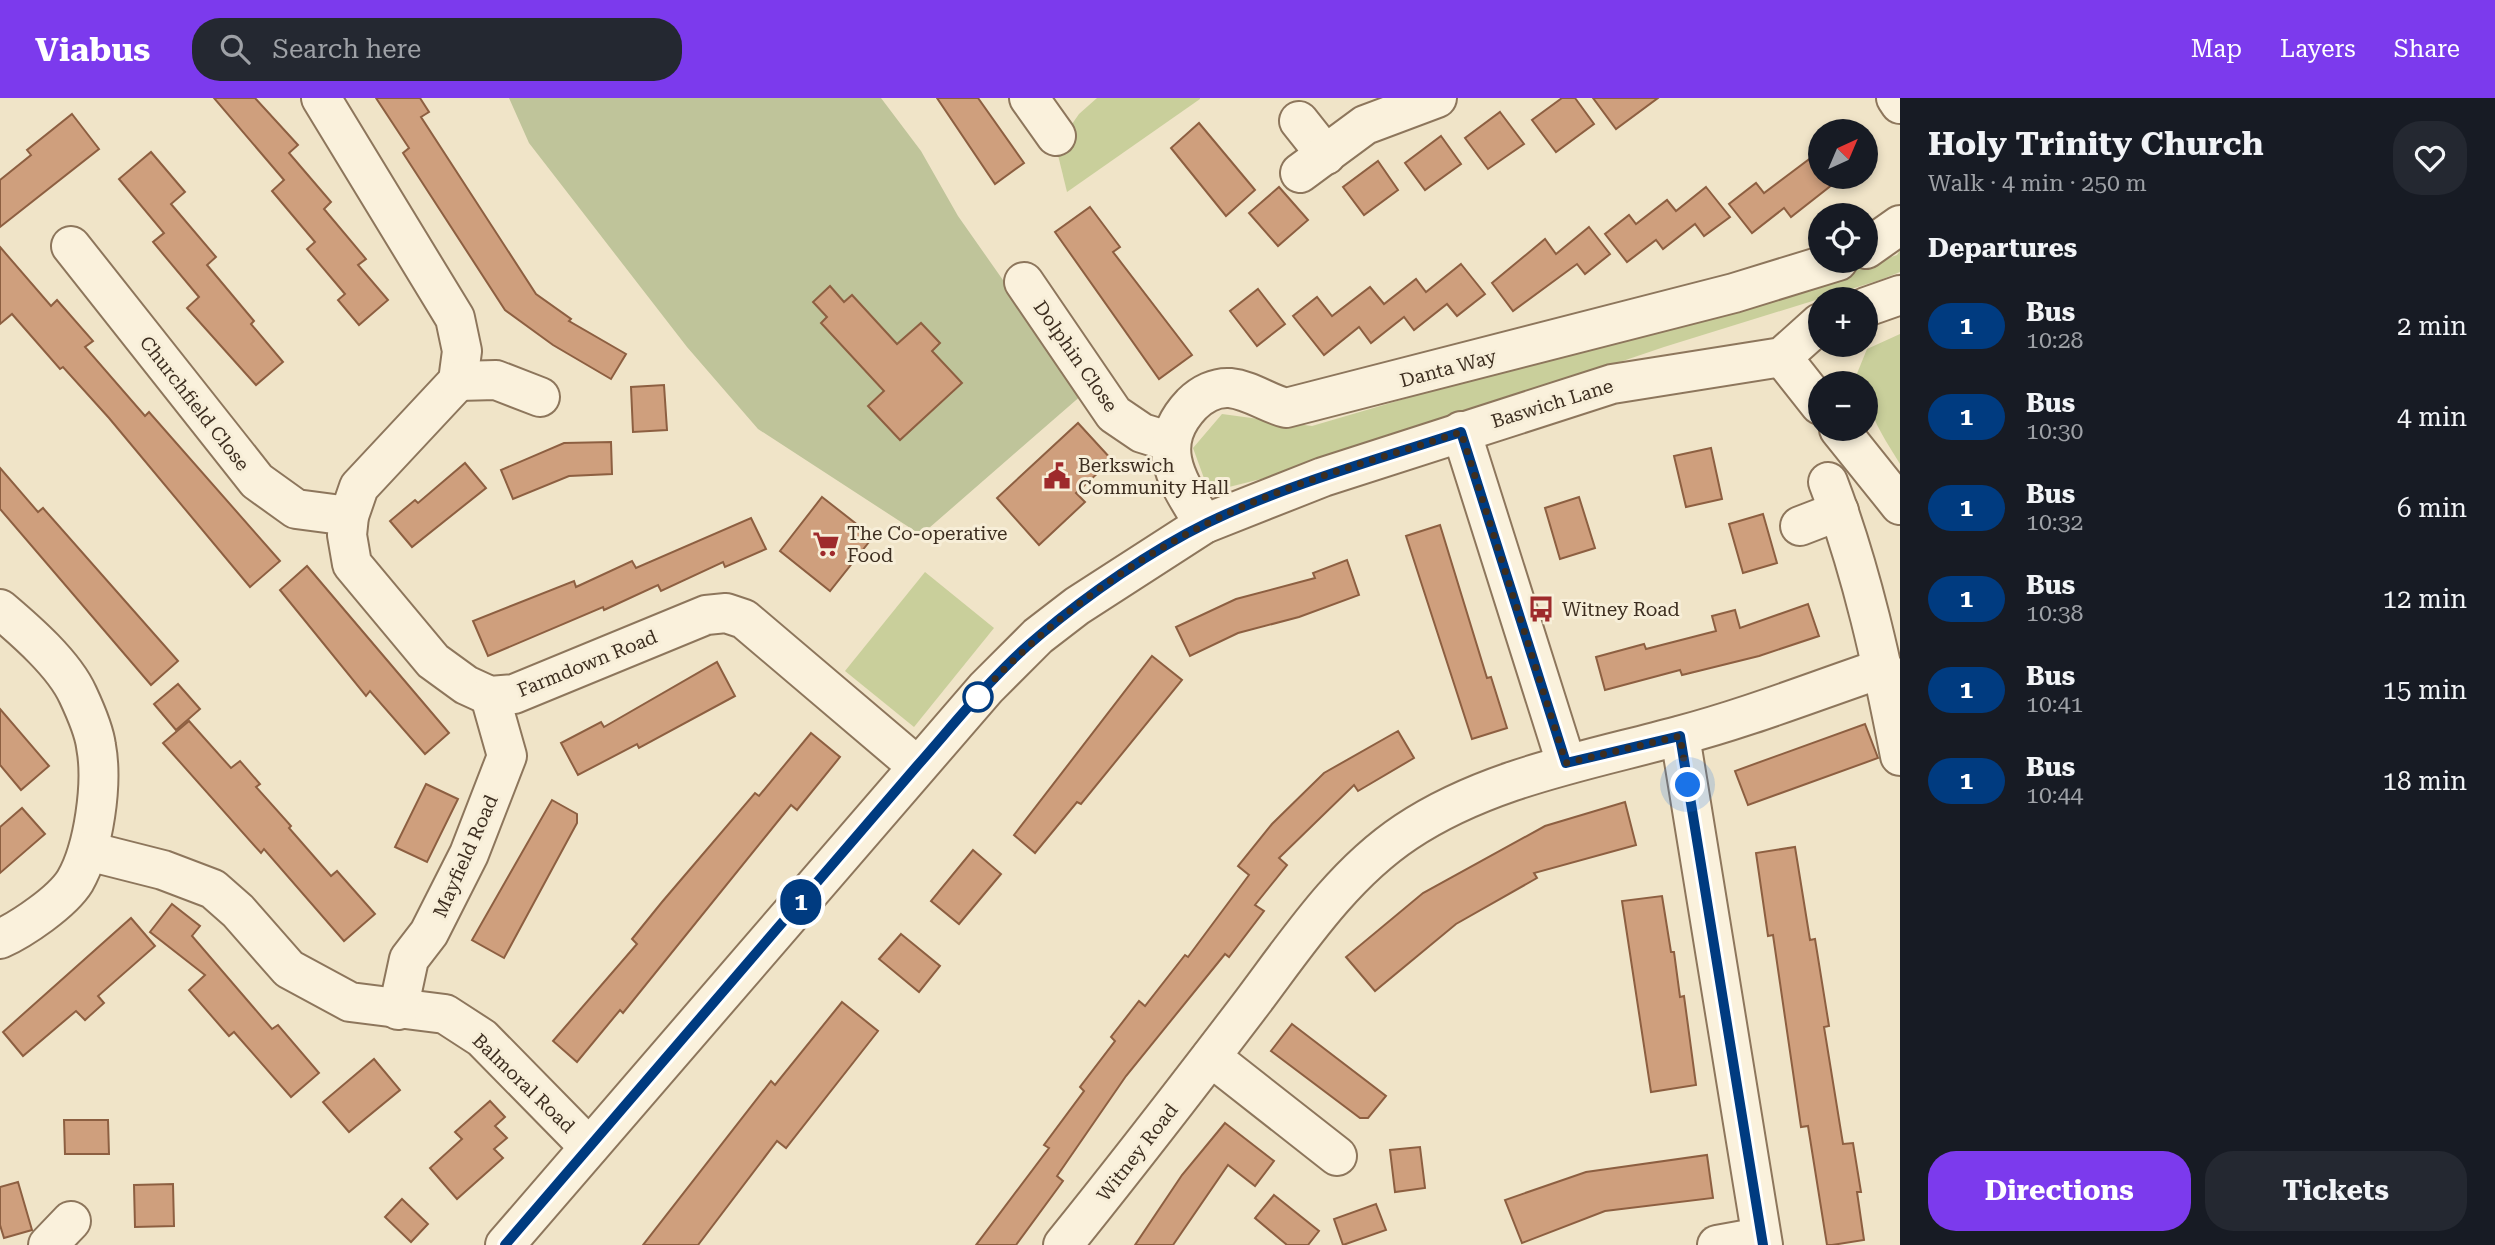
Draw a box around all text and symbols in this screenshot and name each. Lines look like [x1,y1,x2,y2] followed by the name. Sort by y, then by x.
[192,18,682,81] search box
[35,30,150,69] text: Viabus
[216,30,254,68] icon: search
[272,34,421,64] text: Search here
[2191,35,2242,63] text: Map
[2280,35,2356,63] text: Layers
[2394,35,2460,63] text: Share
[1808,119,1878,189] north arrow
[1808,119,1878,441] map controls
[2393,121,2467,195] button: heart
[1928,124,2263,163] text: Holy Trinity Church
[1928,170,2147,197] text: Walk · 4 min · 250 m
[1808,203,1878,273] button: locate
[1928,233,2077,263] text: Departures
[1808,287,1878,357] button: +
[1029,296,1122,416] street label: Dolphin Close
[2026,297,2075,327] text: Bus
[2397,311,2467,341] text: 2 min
[1960,312,1973,340] text: 1
[2026,327,2083,354] text: 10:28
[135,331,254,475] street label: Churchfield Close
[1397,344,1500,392] street label: Danta Way
[1808,371,1878,441] button: −
[1488,374,1616,433] street label: Baswich Lane
[2026,388,2075,418] text: Bus
[2397,402,2467,432] text: 4 min
[1960,403,1973,431] text: 1
[2026,418,2083,445] text: 10:30
[1078,454,1229,499] place label: Berkswich Community Hall
[1042,461,1072,491] public building icon: Berkswich Community Hall
[2026,479,2075,509] text: Bus
[2397,493,2467,523] text: 6 min
[1960,494,1973,522] text: 1
[2026,509,2083,536] text: 10:32
[847,522,1007,567] place label: The Co-operative Food
[811,529,841,559] supermarket icon: The Co-operative Food
[2026,570,2075,600] text: Bus
[2383,584,2467,614] text: 12 min
[1960,585,1973,613] text: 1
[1526,594,1556,624] bus stop icon: Witney Road
[1562,598,1680,621] place label: Witney Road
[2026,600,2083,627] text: 10:38
[514,625,660,702] street label: Farmdown Road
[2026,661,2075,691] text: Bus
[2383,675,2467,705] text: 15 min
[1960,676,1973,704] text: 1
[963,682,993,712] unlabelled marker
[2026,691,2083,718] text: 10:41
[2026,752,2075,782] text: Bus
[2383,766,2467,796] text: 18 min
[1670,767,1705,802] your location
[1960,767,1973,795] text: 1
[2026,782,2083,809] text: 10:44
[428,791,503,921] street label: Mayfield Road
[778,879,824,925] line badge: 1
[794,888,808,916] text: 1
[468,1029,579,1138] street label: Balmoral Road
[1092,1099,1183,1206] street label: Witney Road
[1928,1151,2191,1231] button: Directions
[2205,1151,2467,1231] button: Tickets

